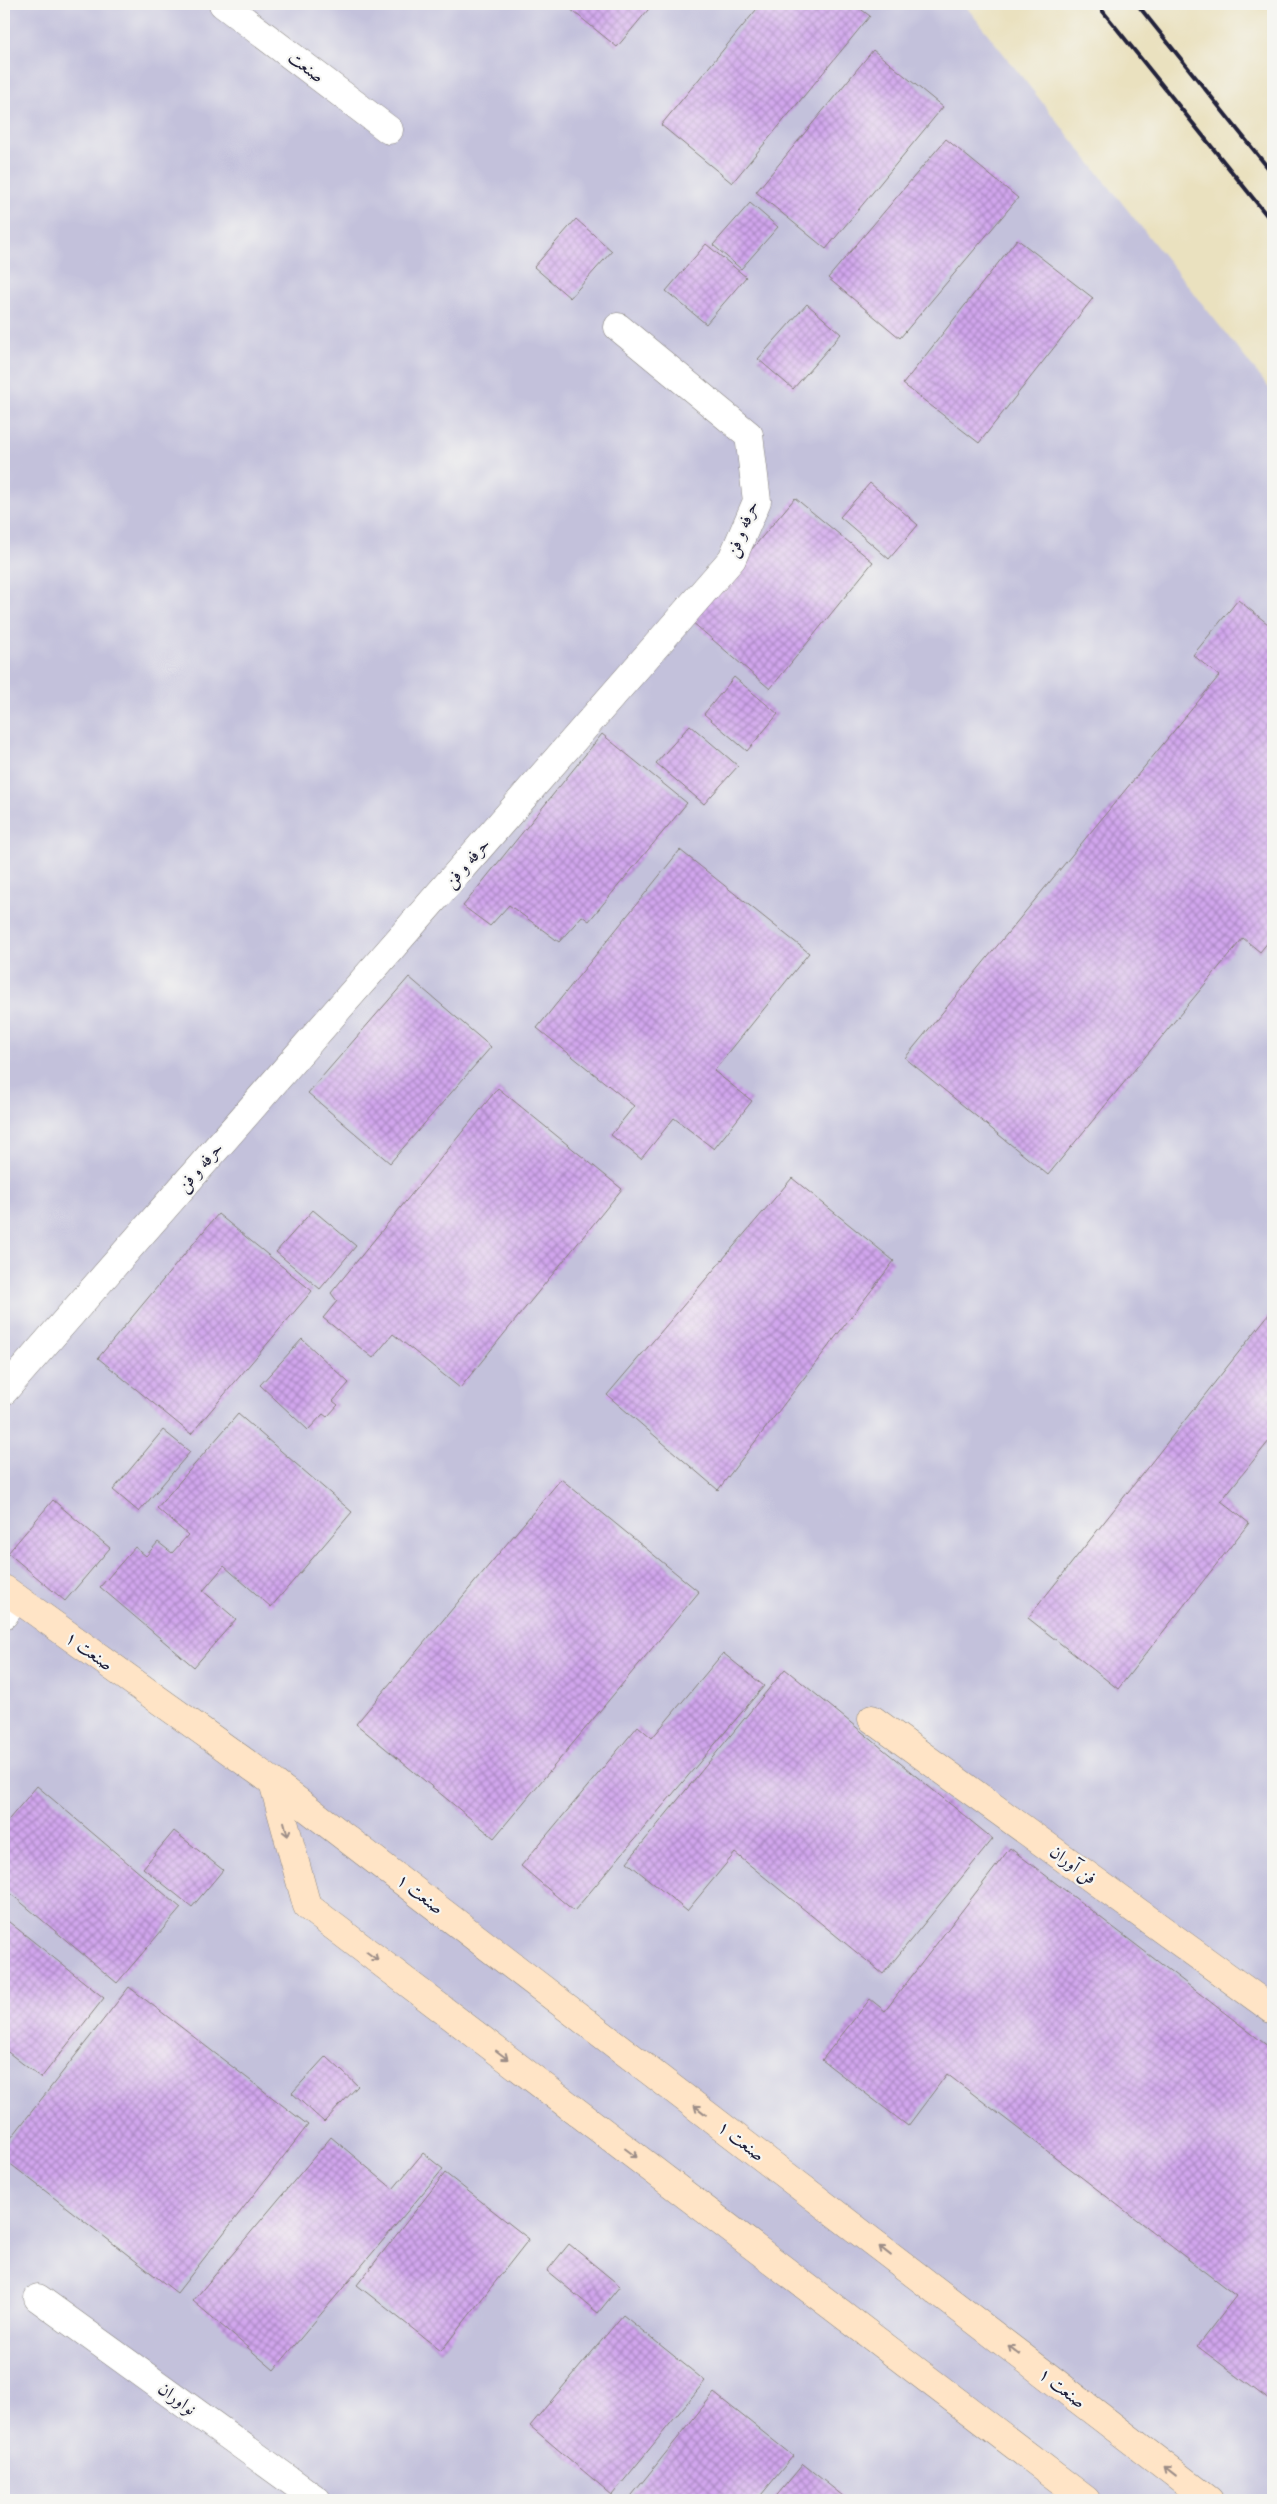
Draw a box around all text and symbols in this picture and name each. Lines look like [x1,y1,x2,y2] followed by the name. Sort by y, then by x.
[284,47,328,87] street label: صنعت
[721,498,764,561] street label: حرفه و فن
[440,834,495,893] street label: حرفه و فن
[173,1138,228,1197] street label: حرفه و فن
[61,1627,117,1675] street label: صنعت ۱
[281,1820,291,1836] one-way arrow
[1045,1841,1101,1890] street label: فن آوران
[392,1869,448,1919] street label: صنعت ۱
[365,1951,379,1961] one-way arrow
[495,2049,508,2060] one-way arrow
[693,2105,707,2115] one-way arrow
[713,2116,769,2166] street label: صنعت ۱
[624,2148,638,2158] one-way arrow
[879,2246,892,2257] one-way arrow
[1008,2345,1021,2356] one-way arrow
[1034,2363,1090,2413] street label: صنعت ۱
[154,2378,200,2420] street label: نواوران
[1164,2465,1177,2476] one-way arrow

